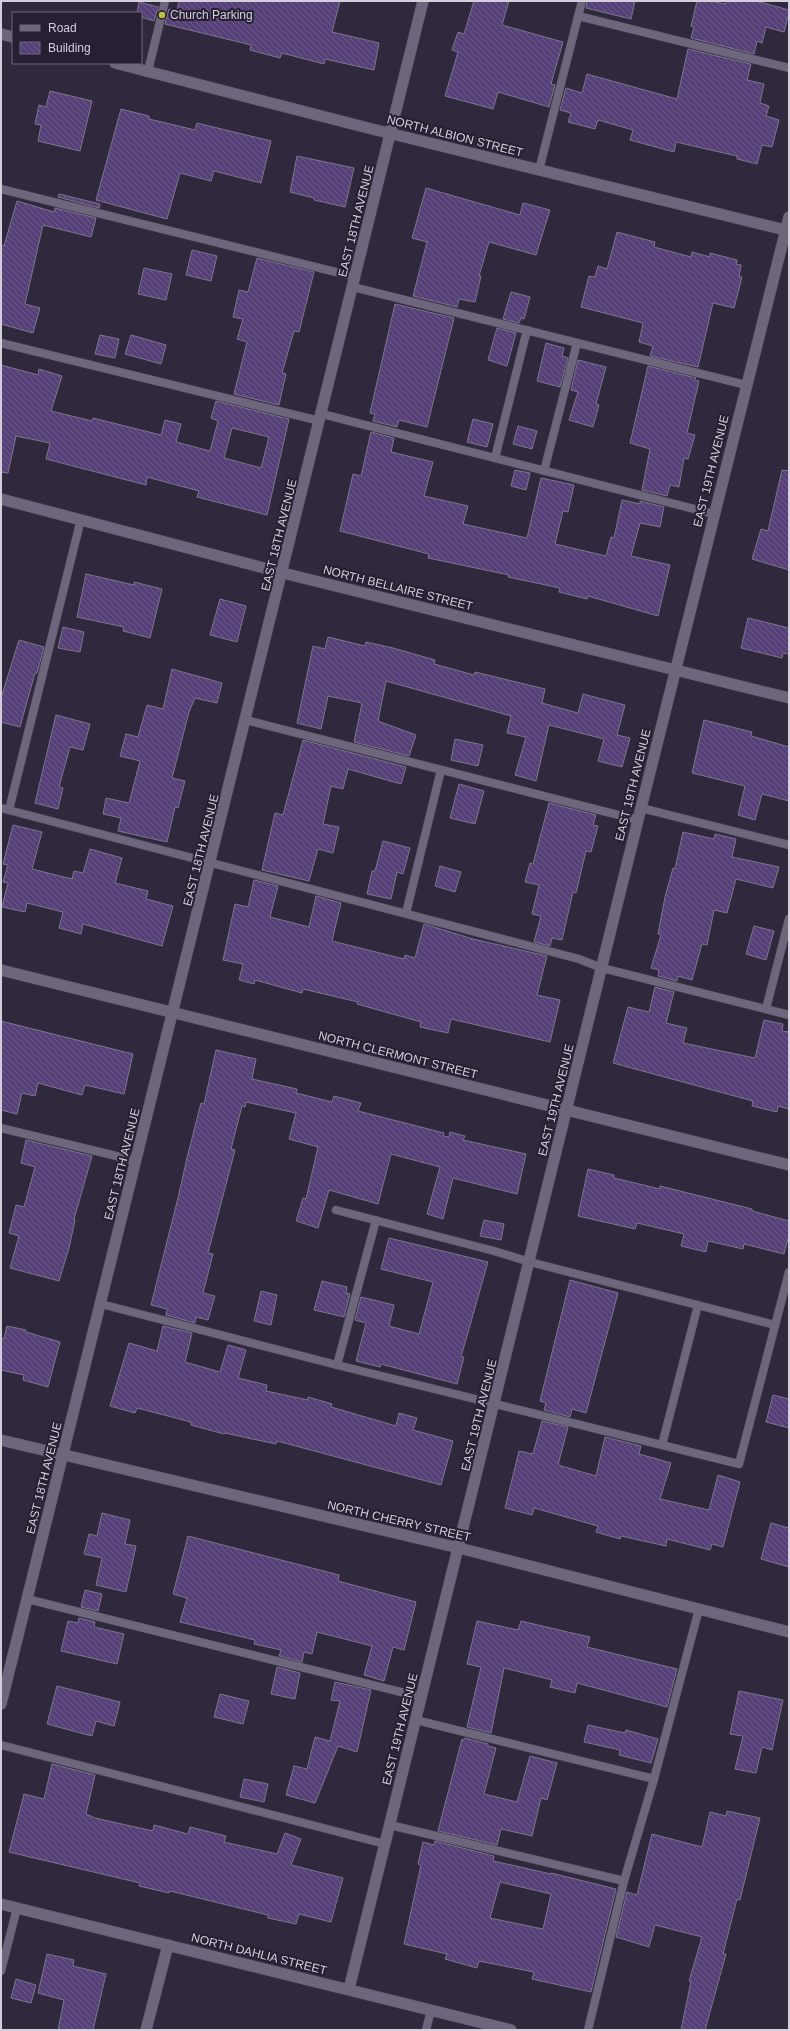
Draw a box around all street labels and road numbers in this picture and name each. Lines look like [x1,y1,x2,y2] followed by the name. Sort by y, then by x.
[385,112,525,160] street label: NORTH ALBION STREET
[335,164,377,278] street label: EAST 18TH AVENUE
[690,414,732,528] street label: EAST 19TH AVENUE
[258,478,300,592] street label: EAST 18TH AVENUE
[322,563,475,614] street label: NORTH BELLAIRE STREET
[612,728,654,842] street label: EAST 19TH AVENUE
[180,793,222,907] street label: EAST 18TH AVENUE
[317,1028,480,1082] street label: NORTH CLERMONT STREET
[535,1043,577,1157] street label: EAST 19TH AVENUE
[101,1107,143,1221] street label: EAST 18TH AVENUE
[458,1358,500,1472] street label: EAST 19TH AVENUE
[23,1421,65,1535] street label: EAST 18TH AVENUE
[326,1498,473,1544] street label: NORTH CHERRY STREET
[379,1672,421,1786] street label: EAST 19TH AVENUE
[190,1930,329,1978] street label: NORTH DAHLIA STREET

